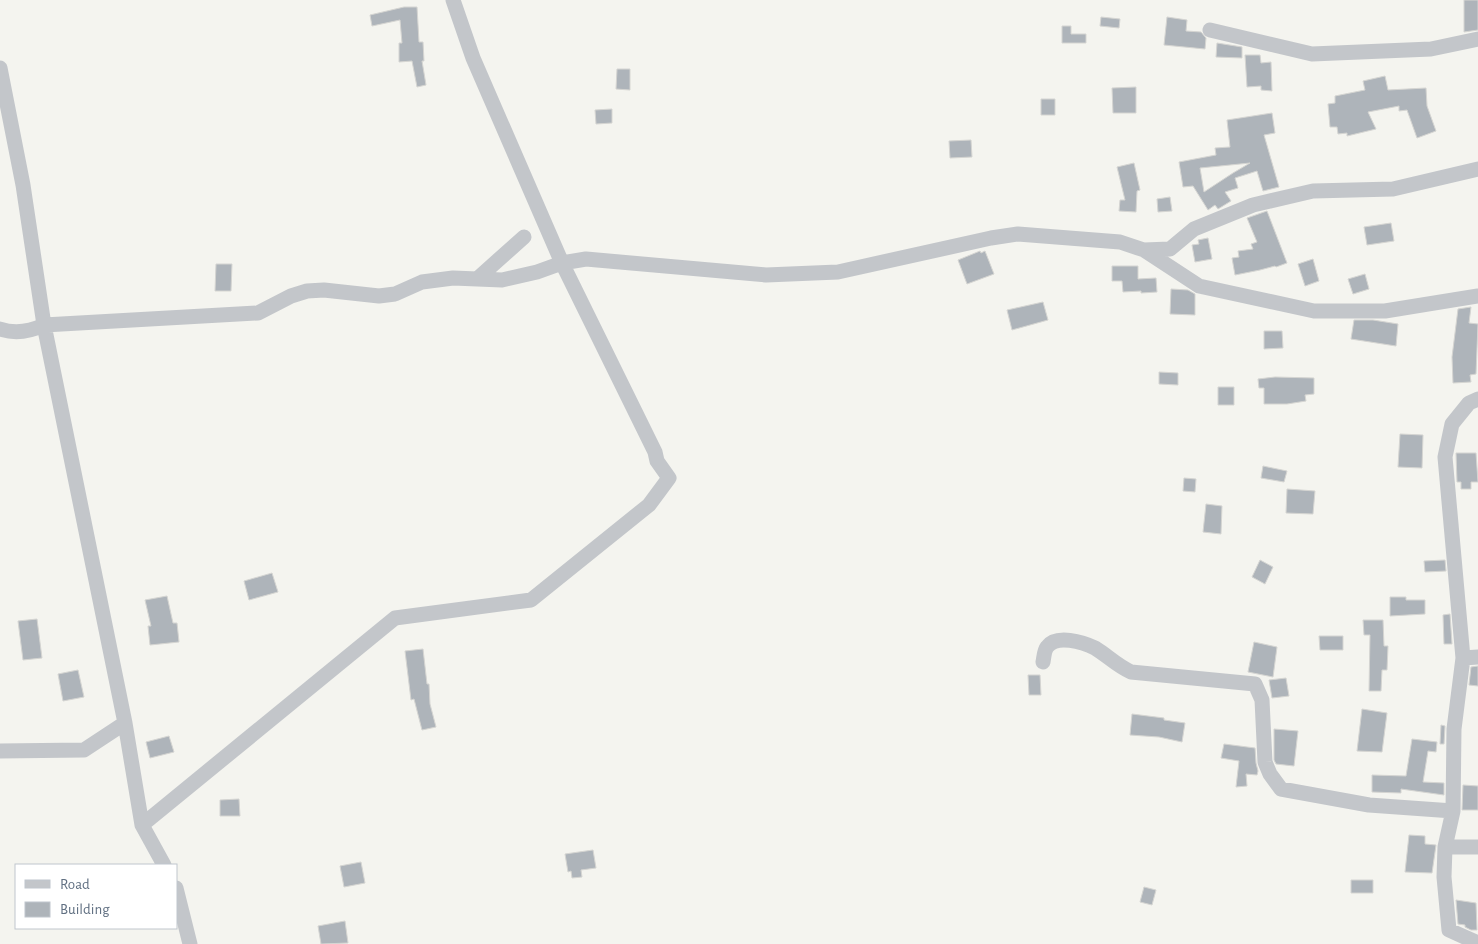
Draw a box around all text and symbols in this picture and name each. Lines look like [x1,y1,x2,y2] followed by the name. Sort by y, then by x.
[15,864,178,929] legend
[60,877,90,892] text: Road
[60,902,110,917] text: Building

